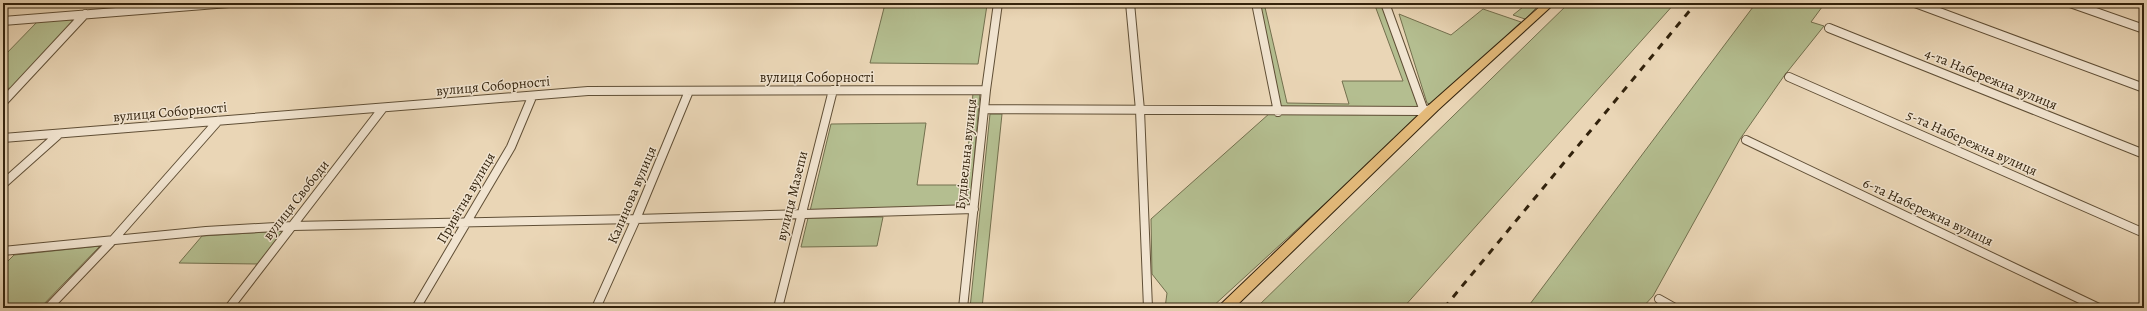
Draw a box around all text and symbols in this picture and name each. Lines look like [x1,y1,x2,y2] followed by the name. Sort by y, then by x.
[1922,44,2060,114] street label: 4-та Набережна вулиця
[760,68,874,87] street label: вулиця Соборності
[435,72,551,100] street label: вулиця Соборності
[951,97,981,211] street label: Будівельна вулиця
[112,98,228,126] street label: вулиця Соборності
[1904,106,2041,181] street label: 5-та Набережна вулиця
[603,143,661,247] street label: Калинова вулиця
[432,149,500,247] street label: Привітна вулиця
[772,149,812,243] street label: вулиця Мазепи
[259,156,333,244] street label: вулиця Свободи
[1860,173,1996,251] street label: 6-та Набережна вулиця

